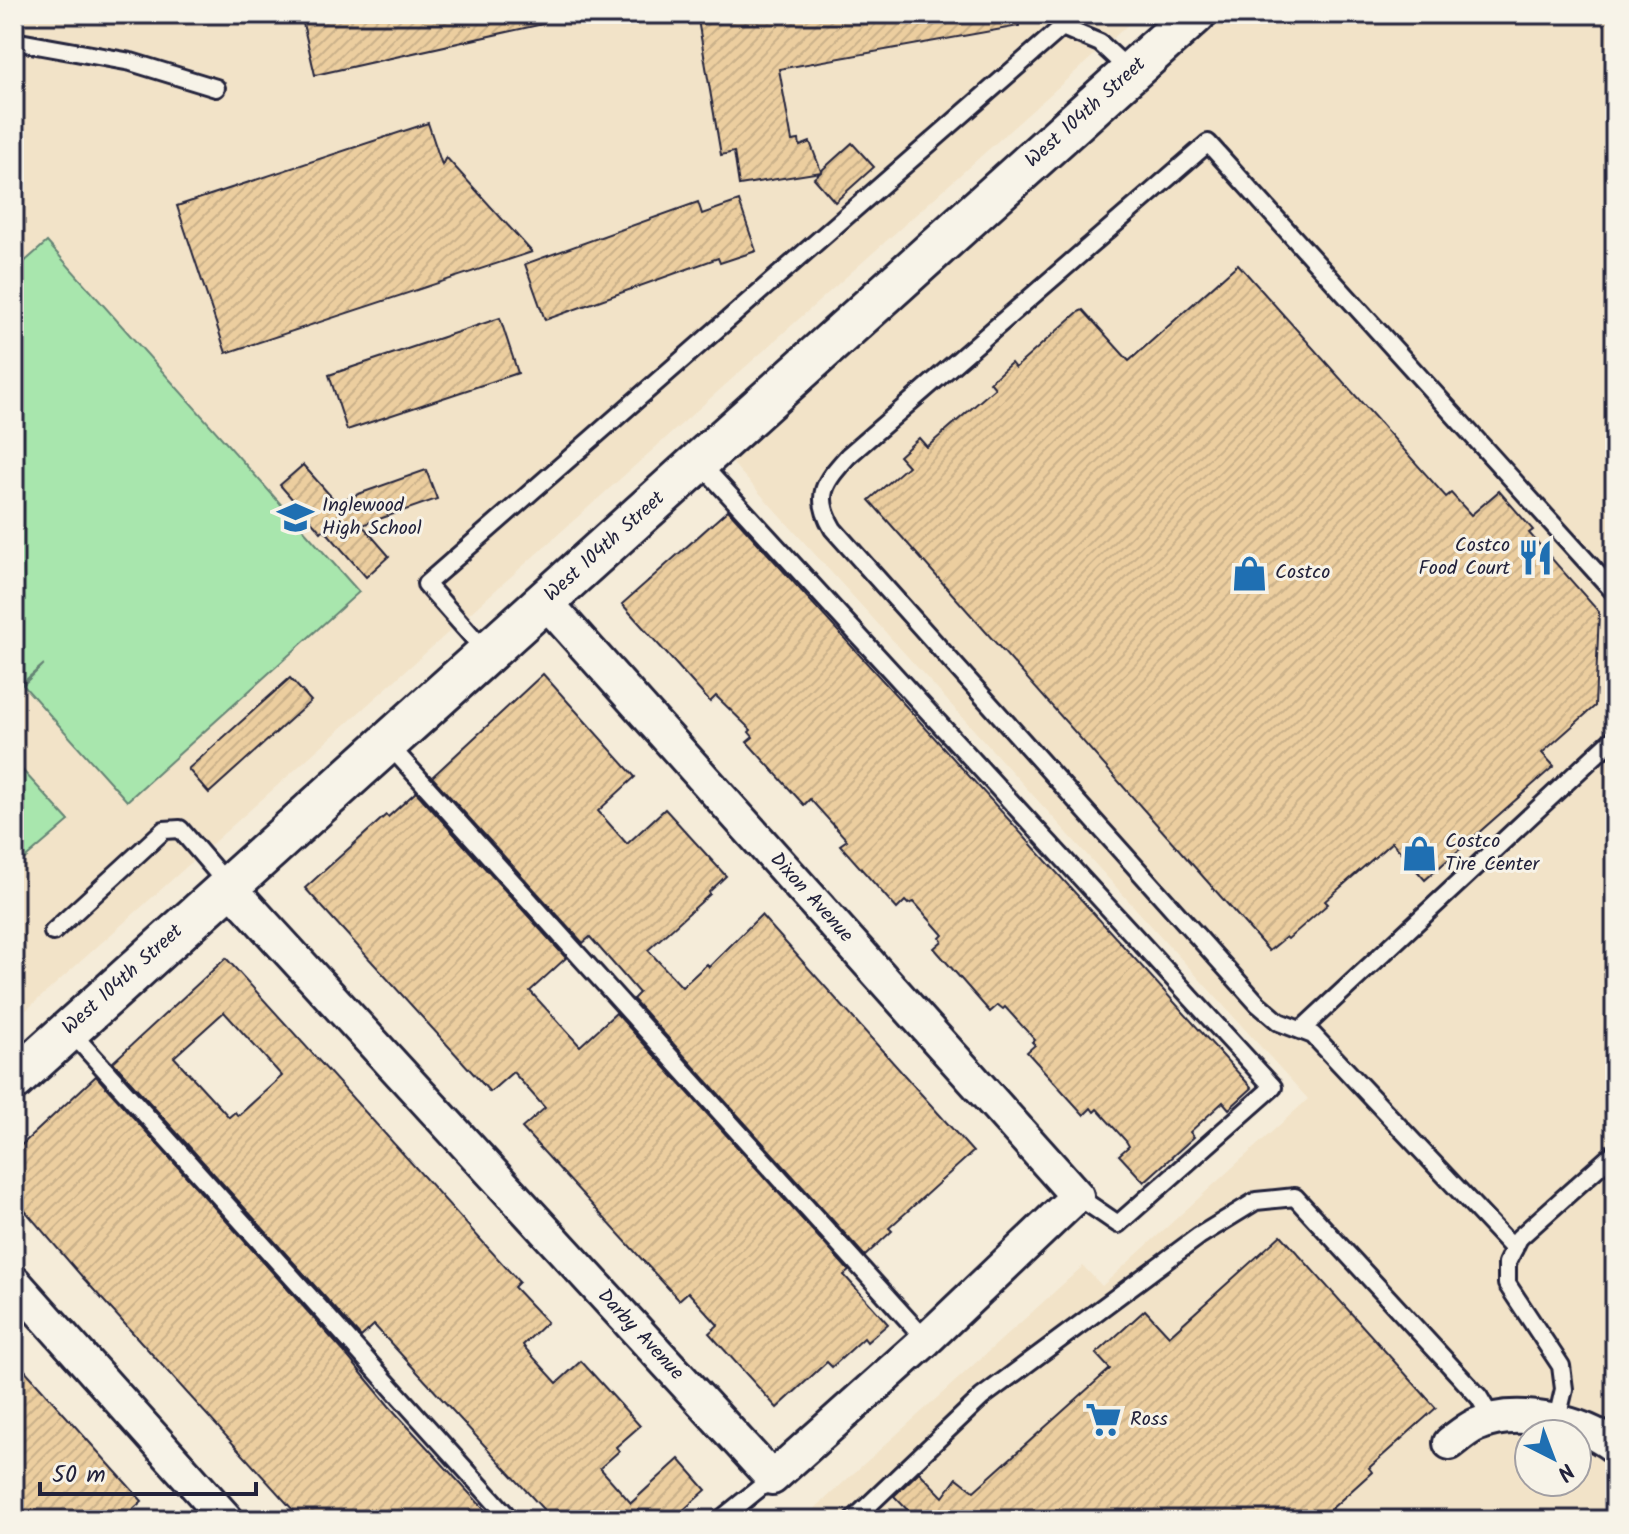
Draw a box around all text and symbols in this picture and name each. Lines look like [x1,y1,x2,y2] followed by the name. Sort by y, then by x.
[1018,50,1154,176] street label: West 104th Street
[537,484,673,610] street label: West 104th Street
[322,490,422,545] place label: Inglewood High School
[277,499,315,537] school or university icon: Inglewood High School
[1418,530,1510,585] place label: Costco Food Court
[1517,538,1555,576] restaurant icon: Costco Food Court
[1230,554,1268,592] shop icon: Costco
[1275,557,1330,589] place label: Costco
[1445,826,1540,881] place label: Costco Tire Center
[1400,835,1438,873] shop icon: Costco Tire Center
[761,845,861,951] street label: Dixon Avenue
[55,917,191,1043] street label: West 104th Street
[589,1282,691,1388] street label: Darby Avenue
[1085,1401,1123,1439] supermarket icon: Ross
[1130,1404,1168,1436] place label: Ross
[1513,1418,1593,1498] north arrow
[40,1446,256,1496] scale bar
[1548,1453,1582,1489] text: N
[52,1456,106,1495] text: 50 m

